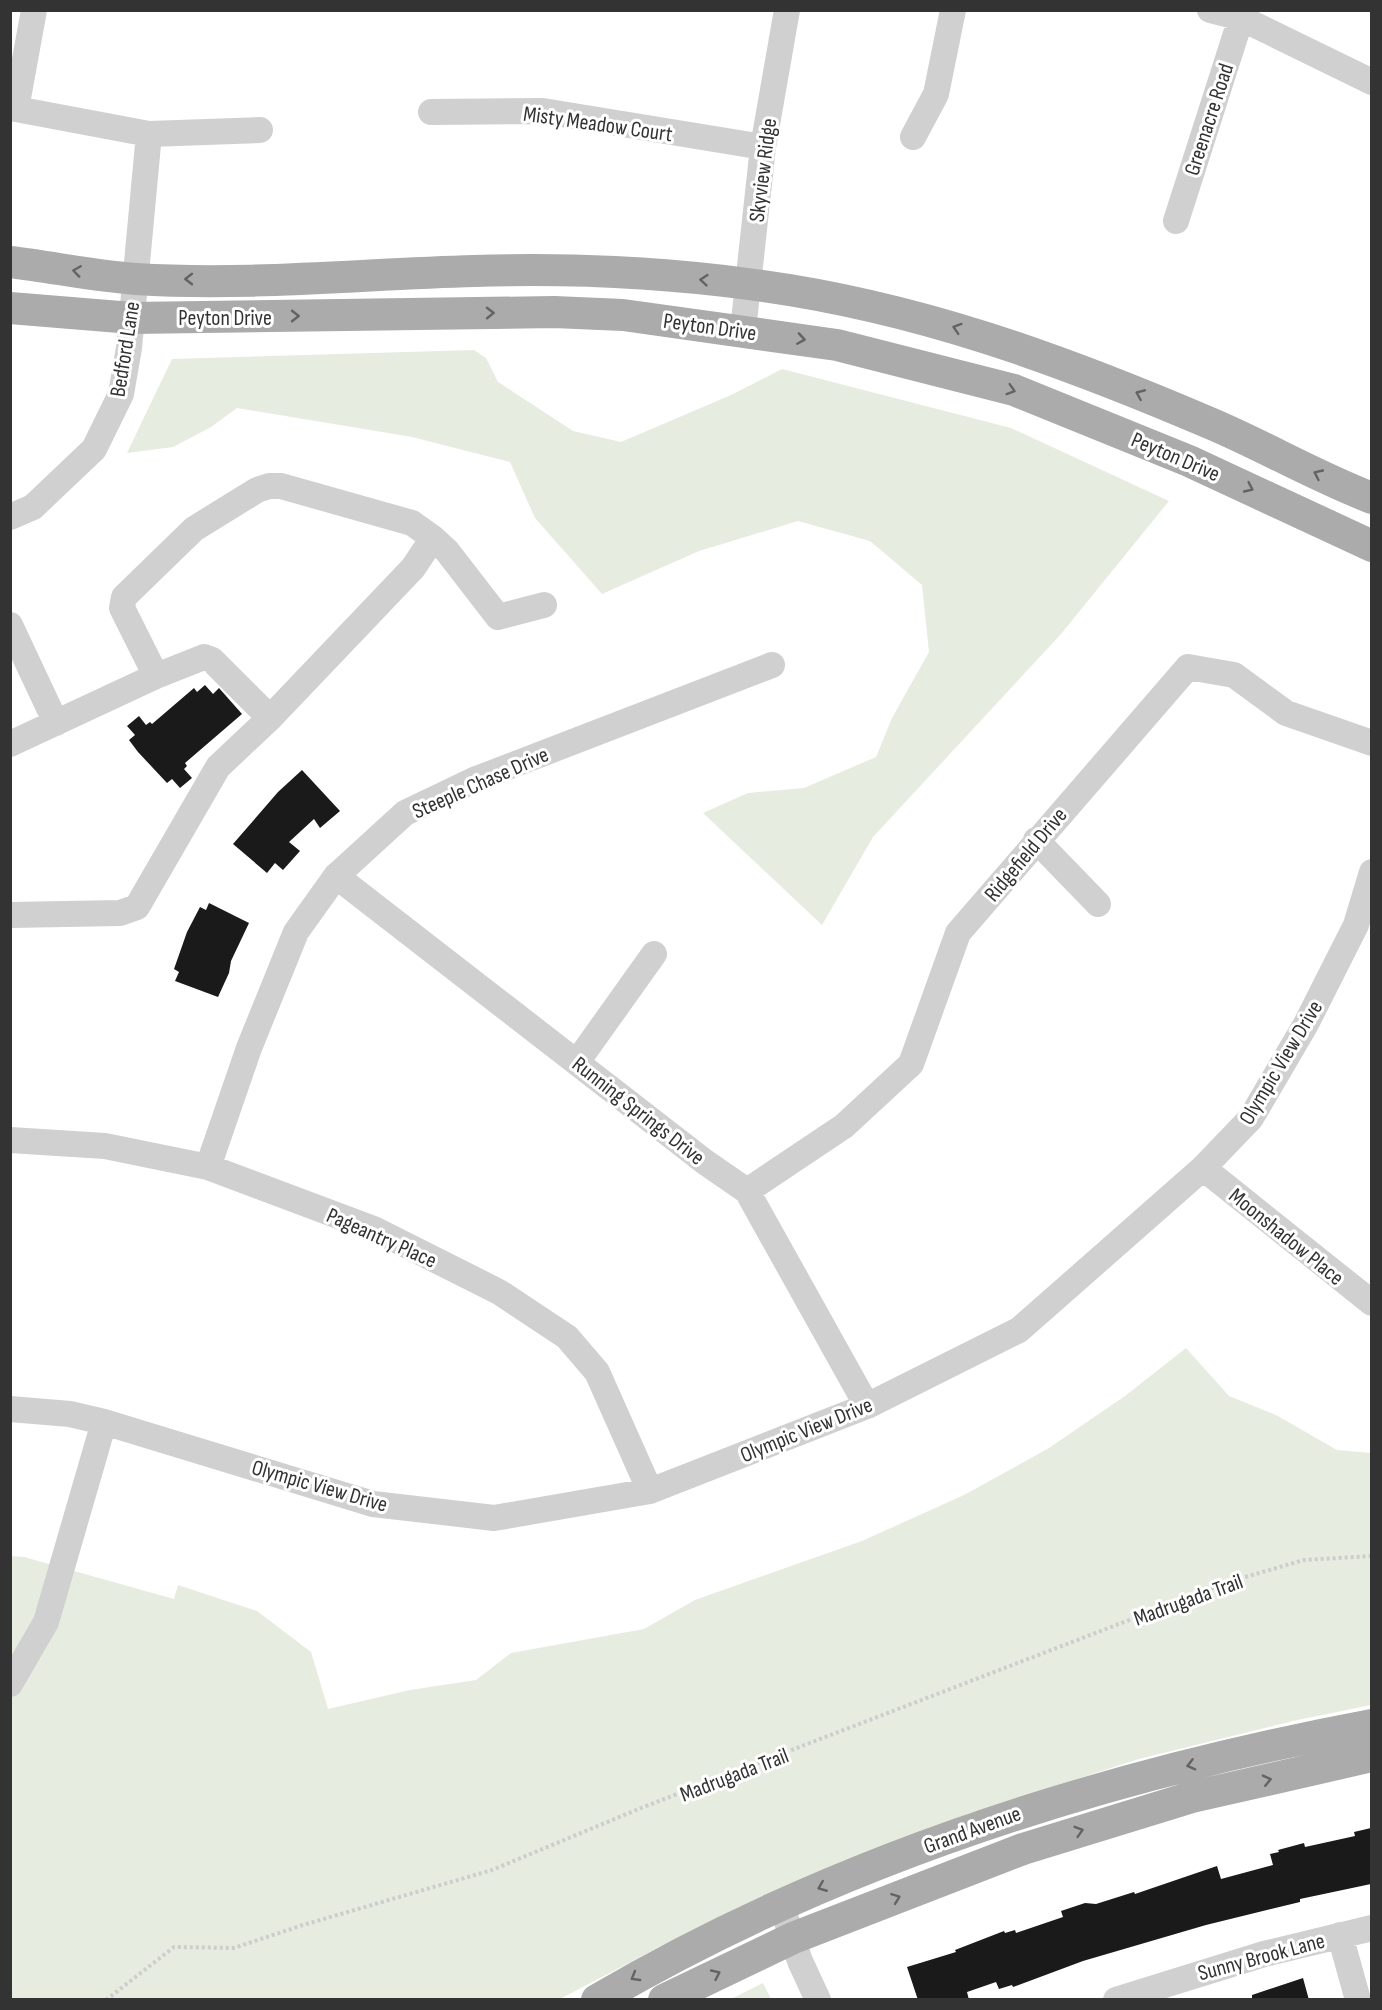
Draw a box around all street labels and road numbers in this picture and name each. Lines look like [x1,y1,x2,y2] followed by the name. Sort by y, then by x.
[1179,60,1240,179] street label: Greenacre Road
[521,101,674,148] street label: Misty Meadow Court
[744,117,783,224] street label: Skyview Ridge
[105,300,146,399] street label: Bedford Lane
[178,305,272,332] street label: Peyton Drive
[662,308,758,347] street label: Peyton Drive
[1127,427,1224,488] street label: Peyton Drive
[408,741,553,825] street label: Steeple Chase Drive
[979,802,1073,908] street label: Ridgefield Drive
[1234,996,1329,1130] street label: Olympic View Drive
[566,1051,710,1171] street label: Running Springs Drive
[1223,1183,1349,1292] street label: Moonshadow Place
[322,1202,441,1275] street label: Pageantry Place
[737,1392,877,1469] street label: Olympic View Drive
[249,1454,391,1519] street label: Olympic View Drive
[1130,1568,1247,1633] street label: Madrugada Trail
[676,1742,793,1808] street label: Madrugada Trail
[920,1800,1025,1860] street label: Grand Avenue
[1195,1928,1328,1987] street label: Sunny Brook Lane

